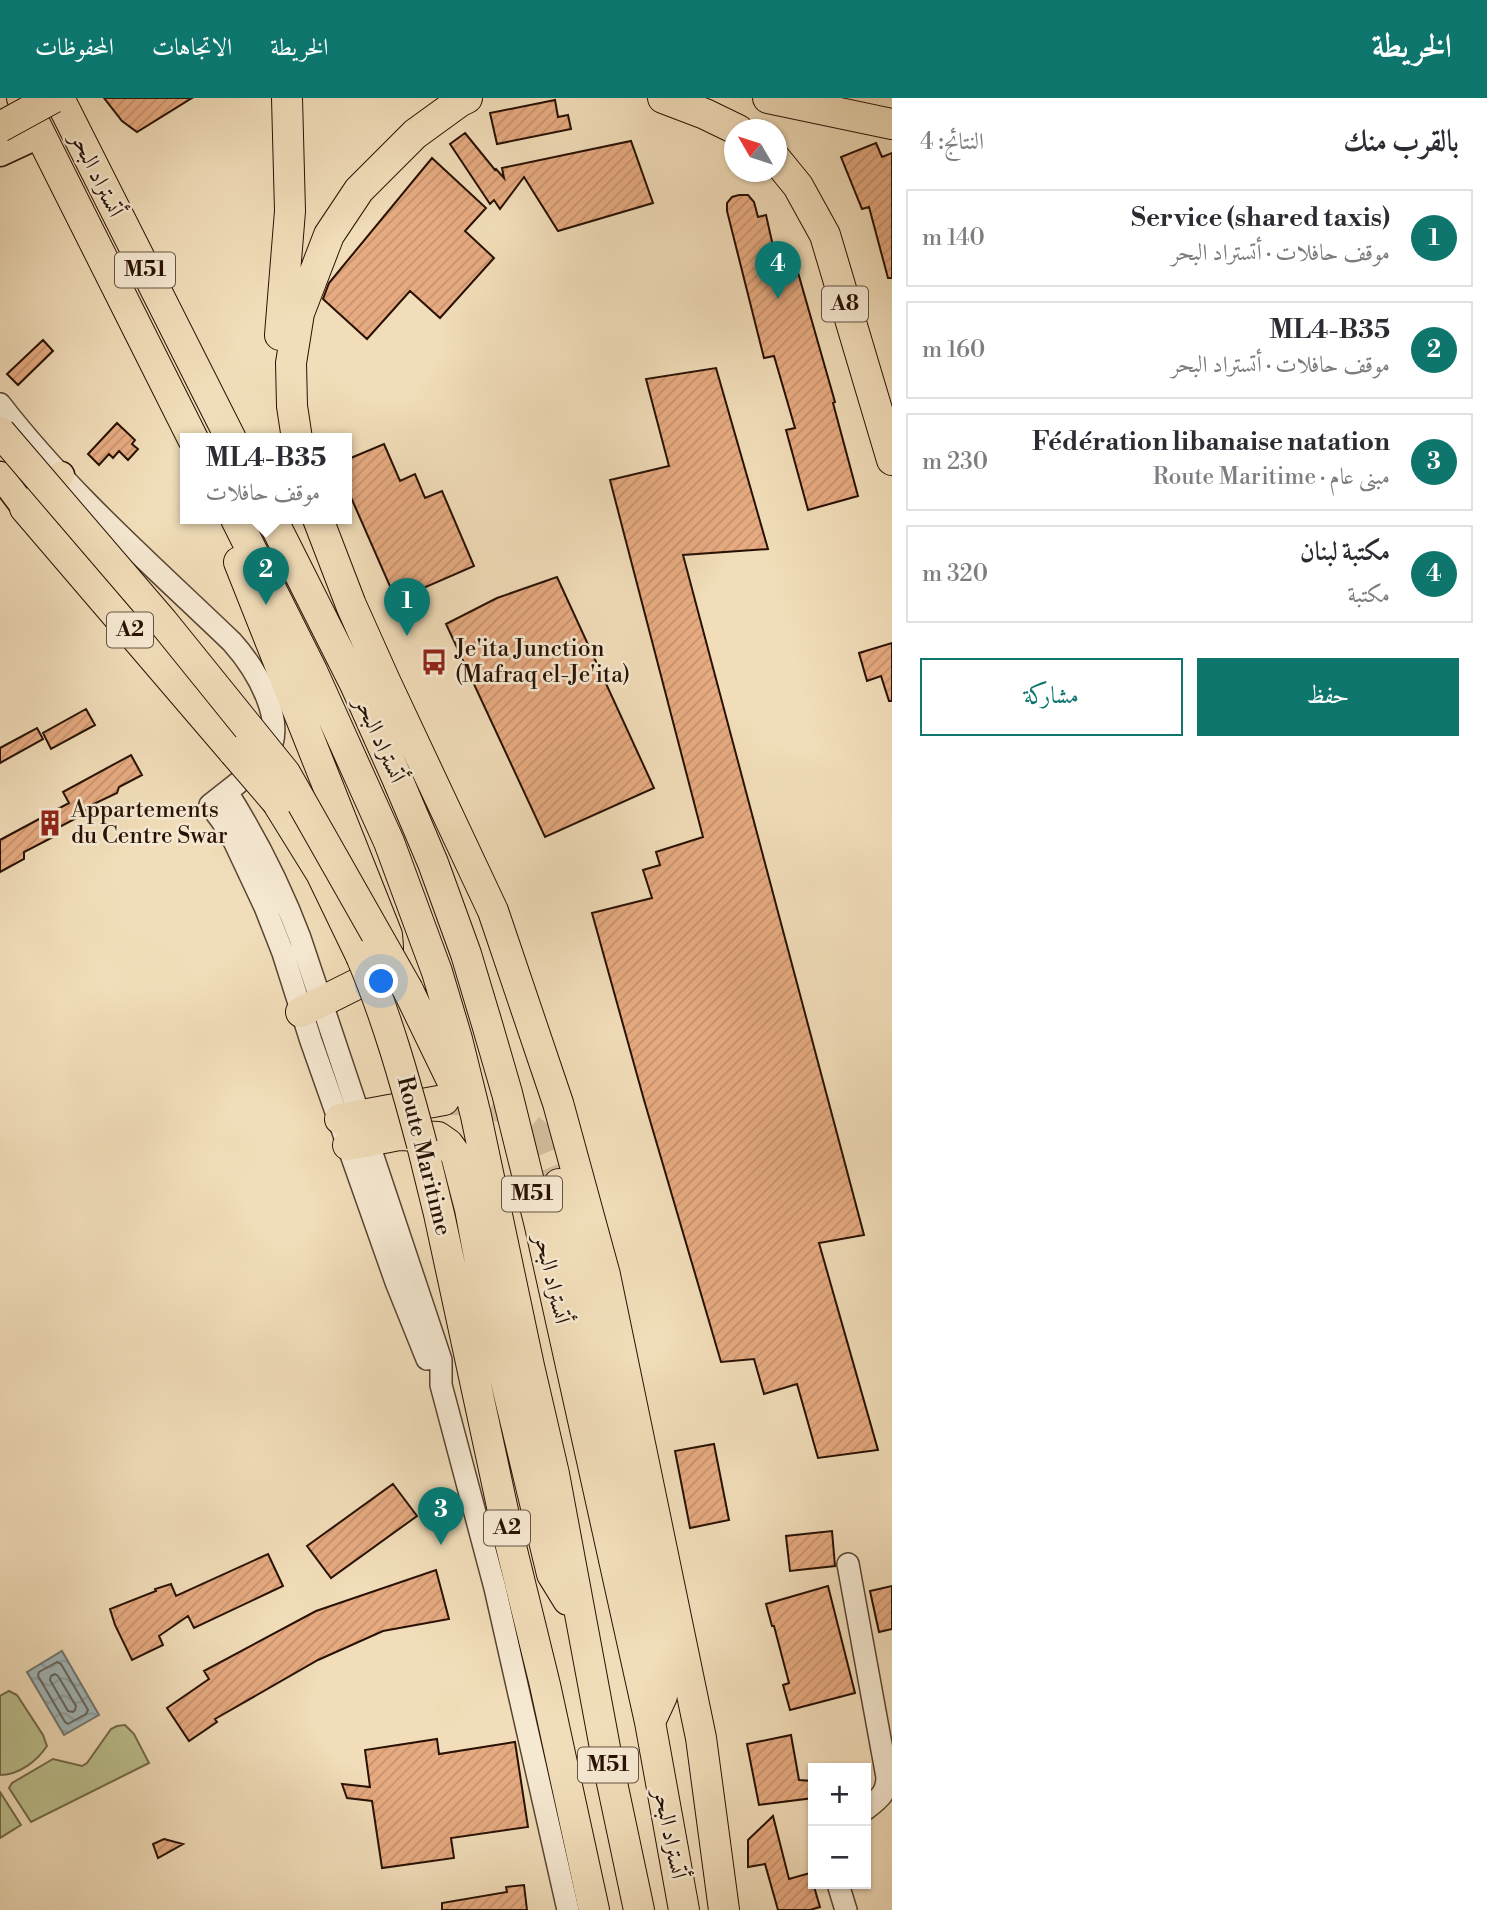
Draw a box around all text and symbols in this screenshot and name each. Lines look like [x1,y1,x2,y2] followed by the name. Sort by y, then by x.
[1372,27,1452,68] text: الخريطة
[35,33,114,63] text: المحفوظات
[152,33,232,63] text: الاتجاهات
[270,33,329,63] text: الخريطة
[724,119,787,182] north arrow
[1343,123,1459,161] text: بالقرب منك
[64,125,132,223] street label: أتستراد البحر
[920,128,984,156] text: النتائج: 4
[1131,202,1390,234] text: Service (shared taxis)
[922,224,985,252] text: 140 m
[1428,224,1440,252] text: 1
[1171,239,1390,267] text: موقف حافلات · أتستراد البحر
[755,241,801,299] pin: 4
[115,252,175,288] road number: M51
[822,286,868,322] road number: A8
[1269,314,1390,346] text: ML4-B35
[922,336,985,364] text: 160 m
[1427,336,1441,364] text: 2
[1171,351,1390,379] text: موقف حافلات · أتستراد البحر
[1032,426,1390,458] text: Fédération libanaise natation
[180,433,352,524] popup
[206,442,326,474] text: ML4-B35
[922,448,988,476] text: 230 m
[1427,448,1441,476] text: 3
[1153,463,1390,491] text: مبنى عام · Route Maritime
[206,479,320,507] text: موقف حافلات
[1300,536,1390,568] text: مكتبة لبنان
[243,547,289,605] pin: 2
[922,560,988,588] text: 320 m
[1426,560,1442,588] text: 4
[384,578,430,636] pin: 1
[1348,581,1390,609] text: مكتبة
[107,612,153,648] road number: A2
[454,635,630,689] place label: Je'ita Junction (Mafraq el-Je'ita)
[419,647,449,677] bus stop icon: Je'ita Junction (Mafraq el-Je'ita)
[920,658,1183,736] button: مشاركة
[1197,658,1459,736] button: حفظ
[348,690,414,788] street label: أتستراد البحر
[70,796,228,850] place label: Appartements du Centre Swar
[35,808,65,838] building icon: Appartements du Centre Swar
[364,964,398,998] your location
[391,1073,457,1239] street label: Route Maritime
[502,1176,562,1212] road number: M51
[528,1229,579,1327] street label: أتستراد البحر
[418,1487,464,1545] pin: 3
[484,1510,530,1546] road number: A2
[578,1748,638,1782] road number: M51
[808,1763,871,1889] map controls
[808,1763,871,1826] button: +
[647,1784,695,1882] street label: أتستراد البحر
[808,1826,871,1889] button: −

